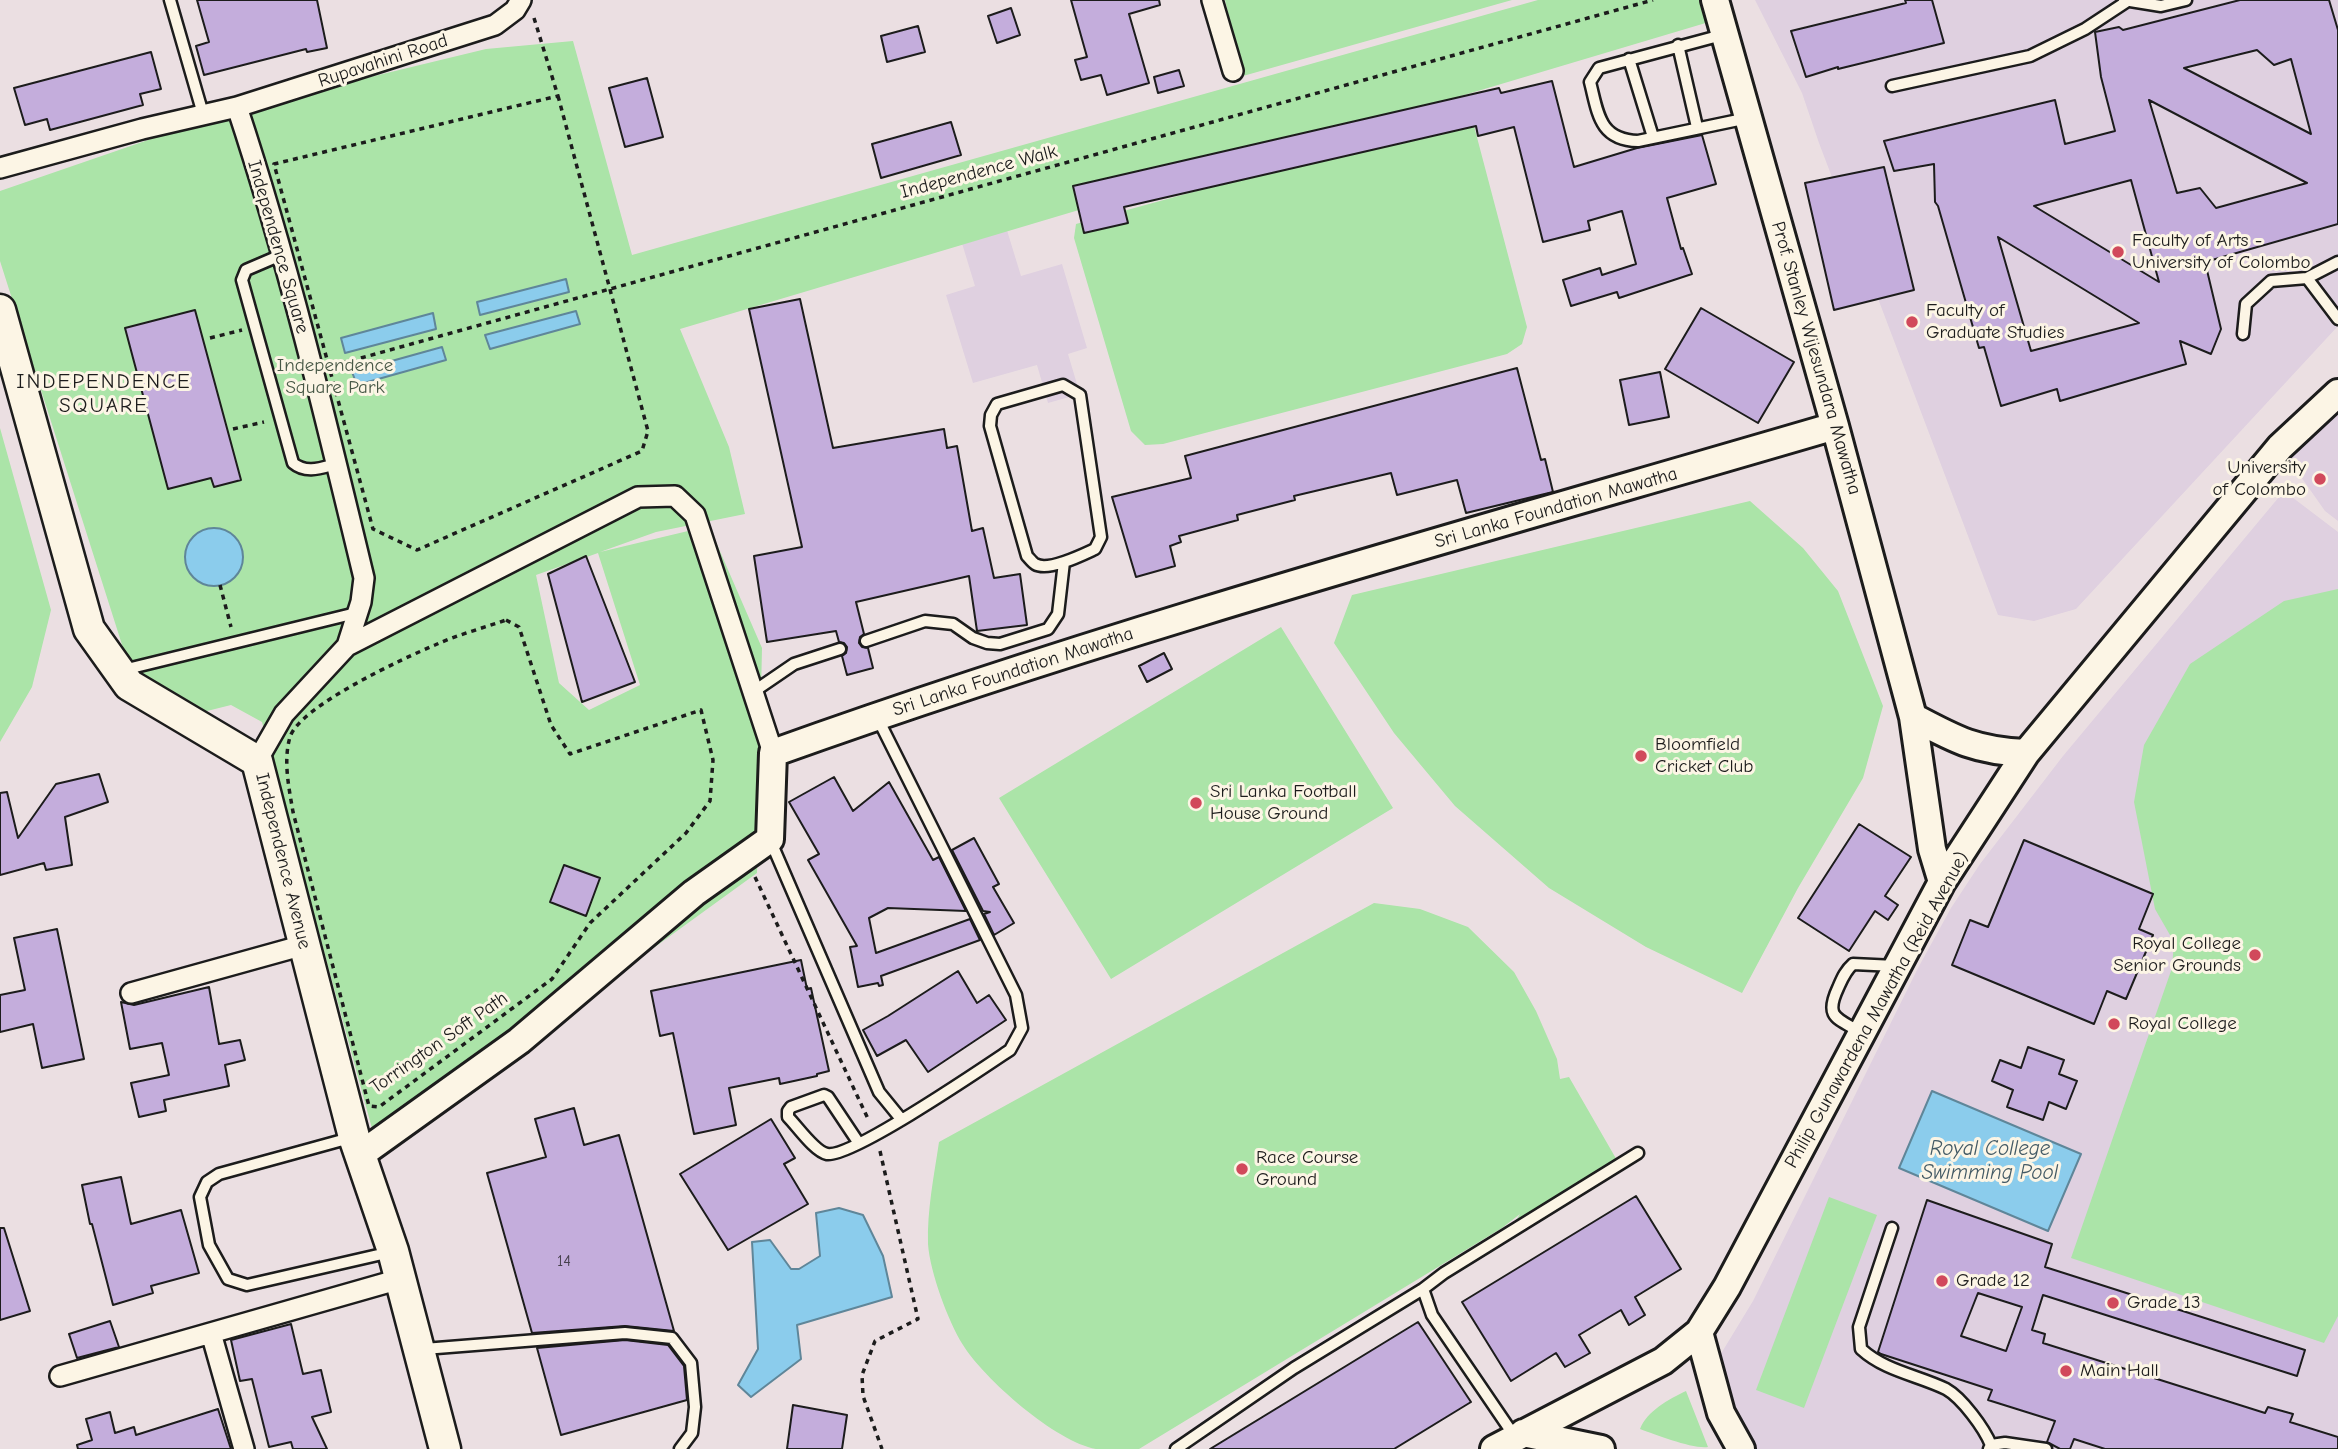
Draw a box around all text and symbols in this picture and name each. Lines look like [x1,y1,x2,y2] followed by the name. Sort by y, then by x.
[315,29,451,93] street label: Rupavahini Road
[898,140,1060,204] street label: Independence Walk
[242,158,314,336] street label: Independence Square
[1766,219,1866,497] street label: Prof. Stanley Wijesundara Mawatha
[2132,230,2311,274] place label: Faculty of Arts - University of Colombo
[2110,244,2126,260] marker: Faculty of Arts - University of Colombo
[1926,300,2064,344] place label: Faculty of Graduate Studies
[1904,314,1920,330] marker: Faculty of Graduate Studies
[277,355,393,399] park label: Independence Square Park
[18,369,190,419] district label: INDEPENDENCE SQUARE
[2213,457,2306,501] place label: University of Colombo
[1432,462,1680,554] street label: Sri Lanka Foundation Mawatha
[2312,471,2328,487] marker: University of Colombo
[890,622,1136,722] street label: Sri Lanka Foundation Mawatha
[1655,734,1753,778] place label: Bloomfield Cricket Club
[1633,748,1649,764] marker: Bloomfield Cricket Club
[250,771,316,951] street label: Independence Avenue
[1210,781,1357,825] place label: Sri Lanka Football House Ground
[1188,795,1204,811] marker: Sri Lanka Football House Ground
[1780,848,1974,1172] street label: Philip Gunawardena Mawatha (Reid Avenue)
[2113,933,2241,977] place label: Royal College Senior Grounds
[2247,947,2263,963] marker: Royal College Senior Grounds
[366,987,512,1099] street label: Torrington Soft Path
[2128,1013,2237,1035] place label: Royal College
[2106,1016,2122,1032] marker: Royal College
[1922,1136,2058,1186] water label: Royal College Swimming Pool
[1256,1147,1358,1191] place label: Race Course Ground
[1234,1161,1250,1177] marker: Race Course Ground
[557,1251,571,1271] house number: 14
[1956,1270,2030,1292] place label: Grade 12
[1934,1273,1950,1289] marker: Grade 12
[2127,1292,2201,1314] place label: Grade 13
[2105,1295,2121,1311] marker: Grade 13
[2080,1360,2159,1382] place label: Main Hall
[2058,1363,2074,1379] marker: Main Hall

